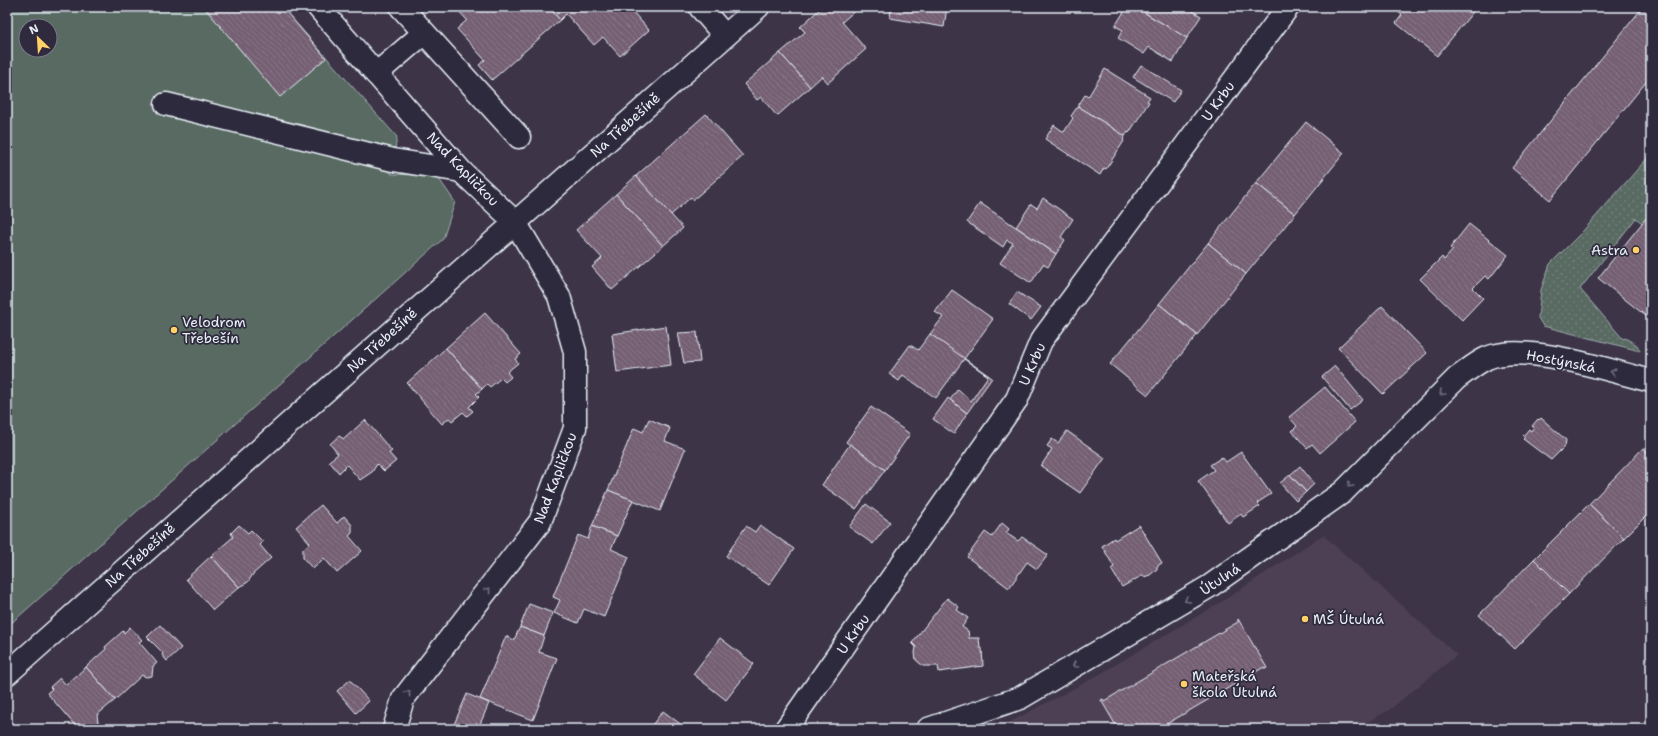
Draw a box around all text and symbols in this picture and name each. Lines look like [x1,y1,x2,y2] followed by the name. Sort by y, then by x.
[18,18,58,58] north arrow
[27,21,41,38] text: N
[1197,77,1239,125] street label: U Krbu
[586,89,664,161] street label: Na Třebešíně
[423,128,503,210] street label: Nad Kapličkou
[1591,241,1628,259] place label: Astra
[1631,245,1641,255] marker: Astra
[343,304,421,376] street label: Na Třebešíně
[182,313,246,347] place label: Velodrom Třebešín
[169,325,179,335] marker: Velodrom Třebešín
[1015,340,1049,388] street label: U Krbu
[1525,345,1598,377] street label: Hostýnská
[1610,368,1616,376] one-way arrow
[1440,388,1447,396] one-way arrow
[529,430,581,526] street label: Nad Kapličkou
[1347,480,1355,487] one-way arrow
[101,519,179,591] street label: Na Třebešíně
[1196,559,1244,599] street label: Útulná
[483,588,490,595] one-way arrow
[1184,595,1191,602] one-way arrow
[833,610,873,658] street label: U Krbu
[1313,610,1384,628] place label: MŠ Útulná
[1300,614,1310,624] marker: MŠ Útulná
[1072,661,1079,668] one-way arrow
[1192,667,1277,701] place label: Mateřská škola Útulná
[1179,679,1189,689] marker: Mateřská škola Útulná
[403,691,410,698] one-way arrow

